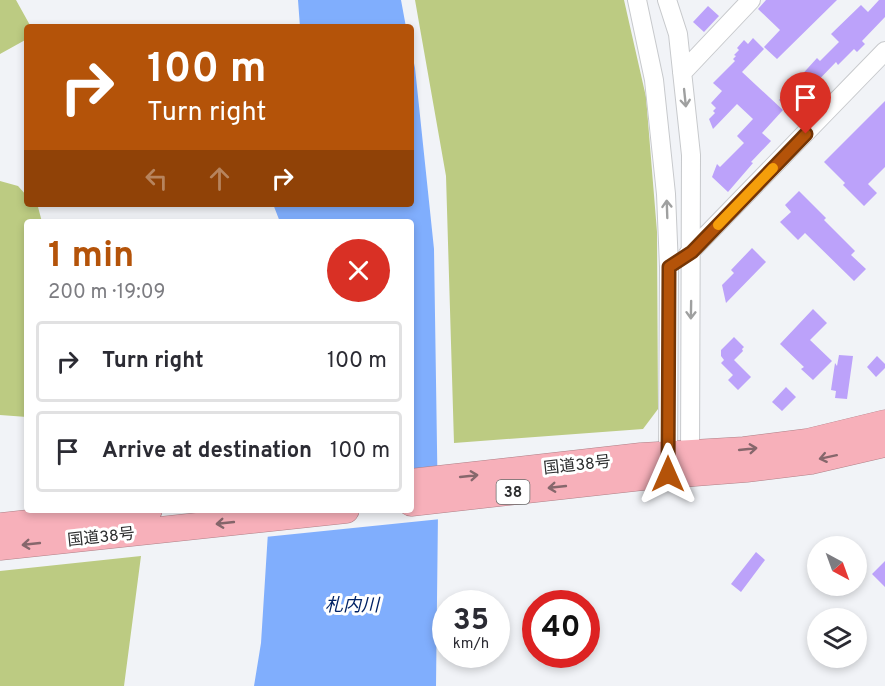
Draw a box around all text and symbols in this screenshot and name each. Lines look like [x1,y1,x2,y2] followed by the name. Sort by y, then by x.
[147,44,266,97] text: 100 m
[48,48,126,126] icon: right
[780,72,831,134] pin
[789,81,822,114] icon: arrive
[680,88,691,108] one-way arrow
[147,96,266,130] text: Turn right
[140,162,173,195] icon: left
[203,162,236,195] icon: ahead
[266,162,299,195] icon: right
[661,199,672,219] one-way arrow
[48,234,134,280] text: 1 min
[327,239,390,302] button: close
[48,280,165,306] text: 200 m · 19:09
[685,299,697,319] one-way arrow
[51,345,84,378] icon: right
[102,348,204,375] text: Turn right
[327,348,387,375] text: 100 m
[51,435,84,468] icon: arrive
[102,438,312,465] text: Arrive at destination
[330,438,390,465] text: 100 m
[636,442,700,506] position arrow
[738,443,758,454] one-way arrow
[819,452,838,464] one-way arrow
[543,453,612,479] street label: 国道38号
[459,470,479,481] one-way arrow
[496,480,530,504] road number: 38
[548,482,568,493] one-way arrow
[216,518,236,529] one-way arrow
[67,525,136,551] street label: 国道38号
[807,536,867,596] north arrow
[807,536,867,668] map controls
[22,539,42,550] one-way arrow
[522,590,600,668] speed limit sign: 40
[325,595,381,618] water label: 札内川
[453,603,489,640] text: 35
[807,608,867,668] button: layers
[453,635,489,654] text: km/h

